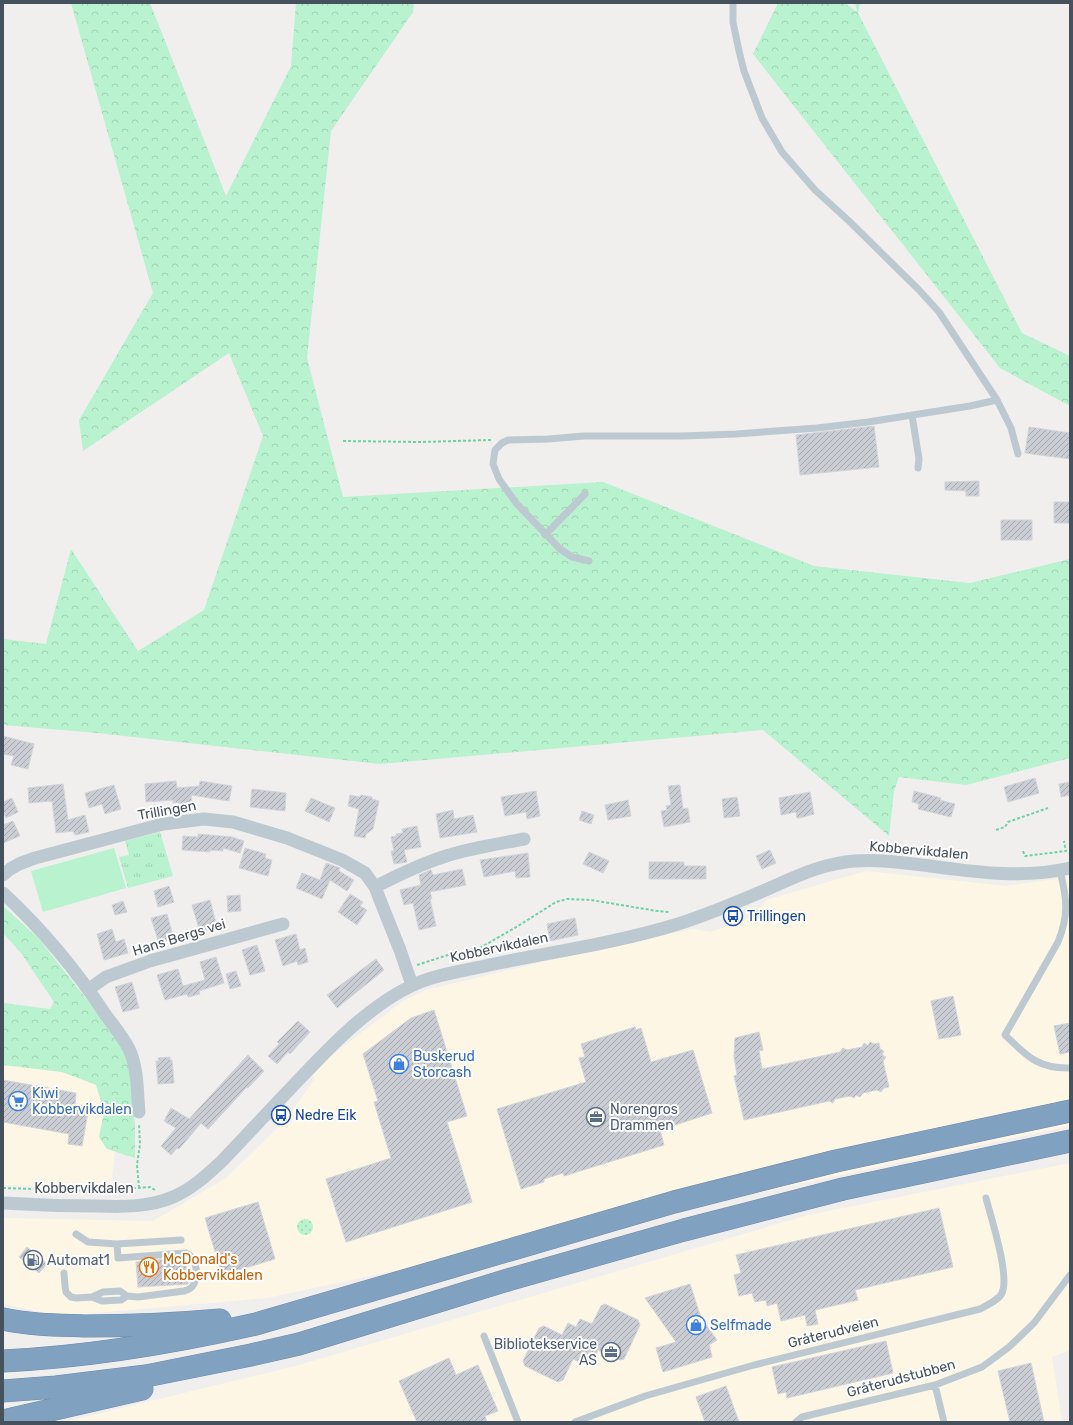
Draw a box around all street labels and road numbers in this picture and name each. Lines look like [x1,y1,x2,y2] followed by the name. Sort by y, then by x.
[137,797,198,824] street label: Trillingen
[869,838,969,863] street label: Kobbervikdalen
[131,915,228,960] street label: Hans Bergs vei
[449,929,550,966] street label: Kobbervikdalen
[34,1180,134,1197] street label: Kobbervikdalen
[786,1313,880,1352] street label: Gråterudveien
[845,1356,957,1401] street label: Gråterudstubben

